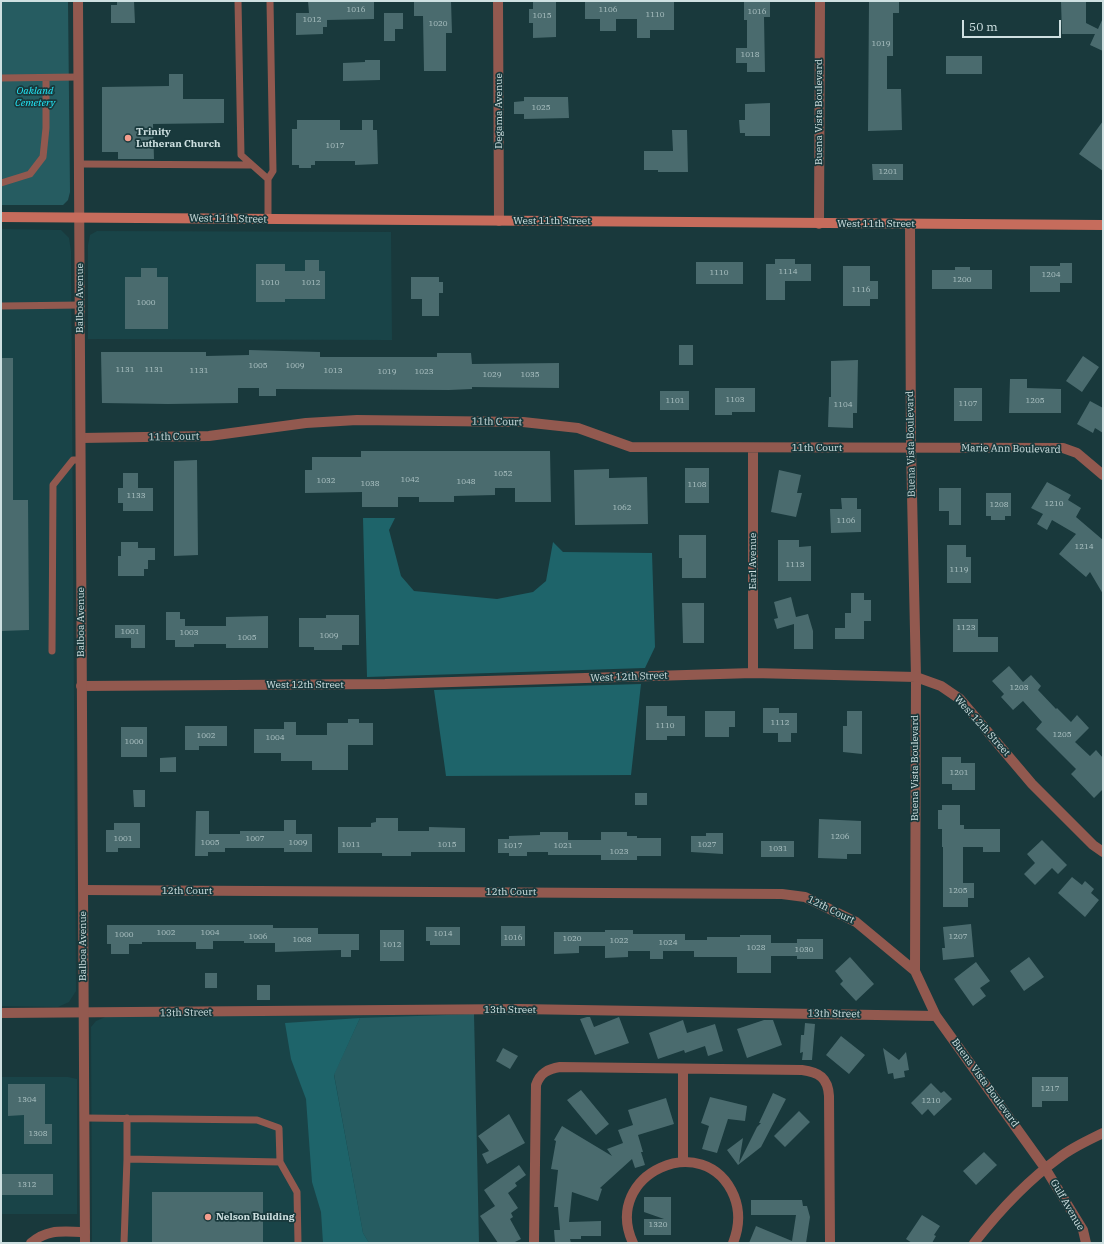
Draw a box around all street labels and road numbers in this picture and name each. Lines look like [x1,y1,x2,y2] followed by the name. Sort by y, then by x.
[813,59,825,165] street label: Buena Vista Boulevard
[493,73,505,149] street label: Degama Avenue
[189,212,267,226] street label: West 11th Street
[513,215,591,227] street label: West 11th Street
[837,218,915,230] street label: West 11th Street
[74,263,86,333] street label: Balboa Avenue
[904,391,918,497] street label: Buena Vista Boulevard
[472,416,522,428] street label: 11th Court
[149,431,199,443] street label: 11th Court
[792,442,842,454] street label: 11th Court
[961,442,1061,456] street label: Marie Ann Boulevard
[747,533,759,589] street label: Earl Avenue
[75,587,87,657] street label: Balboa Avenue
[590,670,668,684] street label: West 12th Street
[266,679,344,691] street label: West 12th Street
[952,693,1012,759] street label: West 12th Street
[909,715,921,821] street label: Buena Vista Boulevard
[162,885,212,897] street label: 12th Court
[486,886,536,898] street label: 12th Court
[806,894,856,926] street label: 12th Court
[77,911,89,981] street label: Balboa Avenue
[484,1004,536,1016] street label: 13th Street
[160,1007,212,1019] street label: 13th Street
[808,1008,860,1020] street label: 13th Street
[949,1037,1021,1129] street label: Buena Vista Boulevard
[1047,1177,1087,1233] street label: Gulf Avenue

